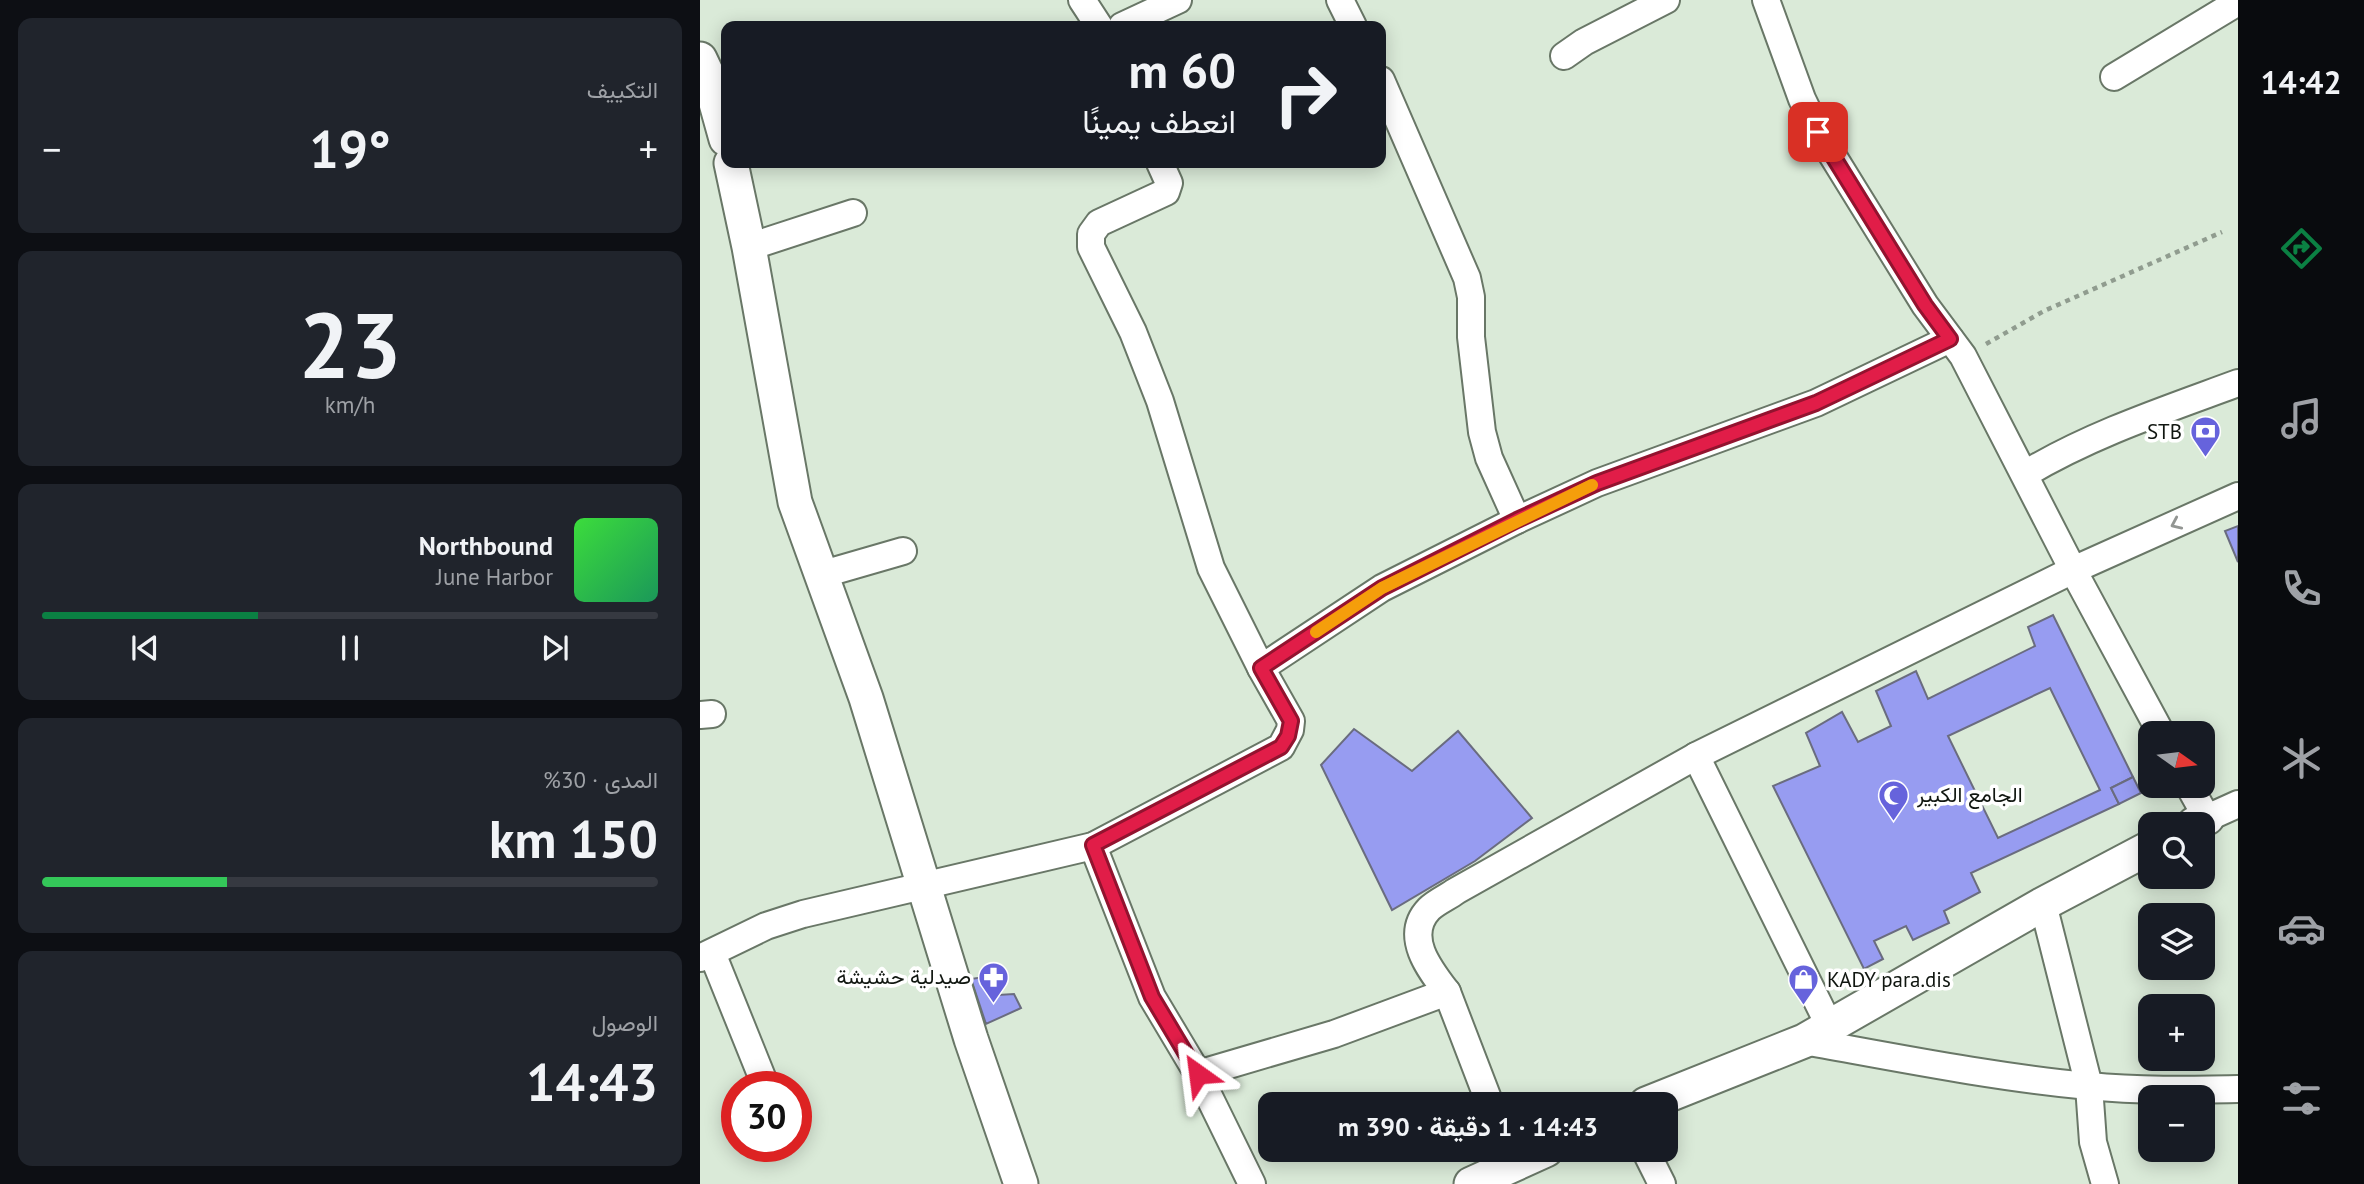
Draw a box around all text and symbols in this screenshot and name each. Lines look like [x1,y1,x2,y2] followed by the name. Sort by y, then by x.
[1129,38,1236,102] text: 60 m
[1260,49,1351,140] icon: right
[2260,61,2342,103] text: 14:42
[587,75,658,104] text: التكييف
[1082,100,1236,142] text: انعطف يمينًا
[1788,102,1848,162] pin
[1799,113,1837,151] icon: arrive
[309,115,391,182] text: 19°
[42,124,61,173] text: −
[639,124,658,173] text: +
[2277,224,2326,273] icon: directions
[298,285,402,403] text: 23
[325,390,375,419] text: km/h
[2277,394,2326,443] icon: music
[2188,415,2222,459] bank icon: STB
[2147,418,2182,445] place label: STB
[2171,516,2183,530] one-way arrow
[419,529,553,562] text: Northbound
[436,562,553,591] text: June Harbor
[2277,564,2326,613] icon: phone
[126,629,164,667] icon: previous
[331,629,369,667] icon: pause
[536,629,574,667] icon: next
[2138,721,2216,798] north arrow
[2138,721,2215,1162] map controls
[2277,734,2326,783] icon: climate
[543,765,658,794] text: المدى · 30%
[1877,778,1911,822] mosque icon: الجامع الكبير
[1916,781,2023,809] place label: الجامع الكبير
[489,805,658,872] text: 150 km
[2138,812,2215,889] button: search
[2138,903,2215,980] button: layers
[2277,904,2326,953] icon: car
[977,960,1011,1004] pharmacy icon: صيدلية حشيشة
[836,963,971,990] place label: صيدلية حشيشة
[1787,963,1821,1007] shop icon: KADY para.dis
[1827,966,1951,993] place label: KADY para.dis
[2138,994,2215,1071] button: +
[592,1008,658,1037] text: الوصول
[1161,1037,1235,1111] position arrow
[526,1048,658,1115] text: 14:43
[721,1071,812,1162] speed limit sign: 30
[2277,1074,2326,1123] icon: filters
[2138,1085,2215,1162] button: −
[1338,1110,1598,1143] text: 14:43 · 1 دقيقة · 390 m

